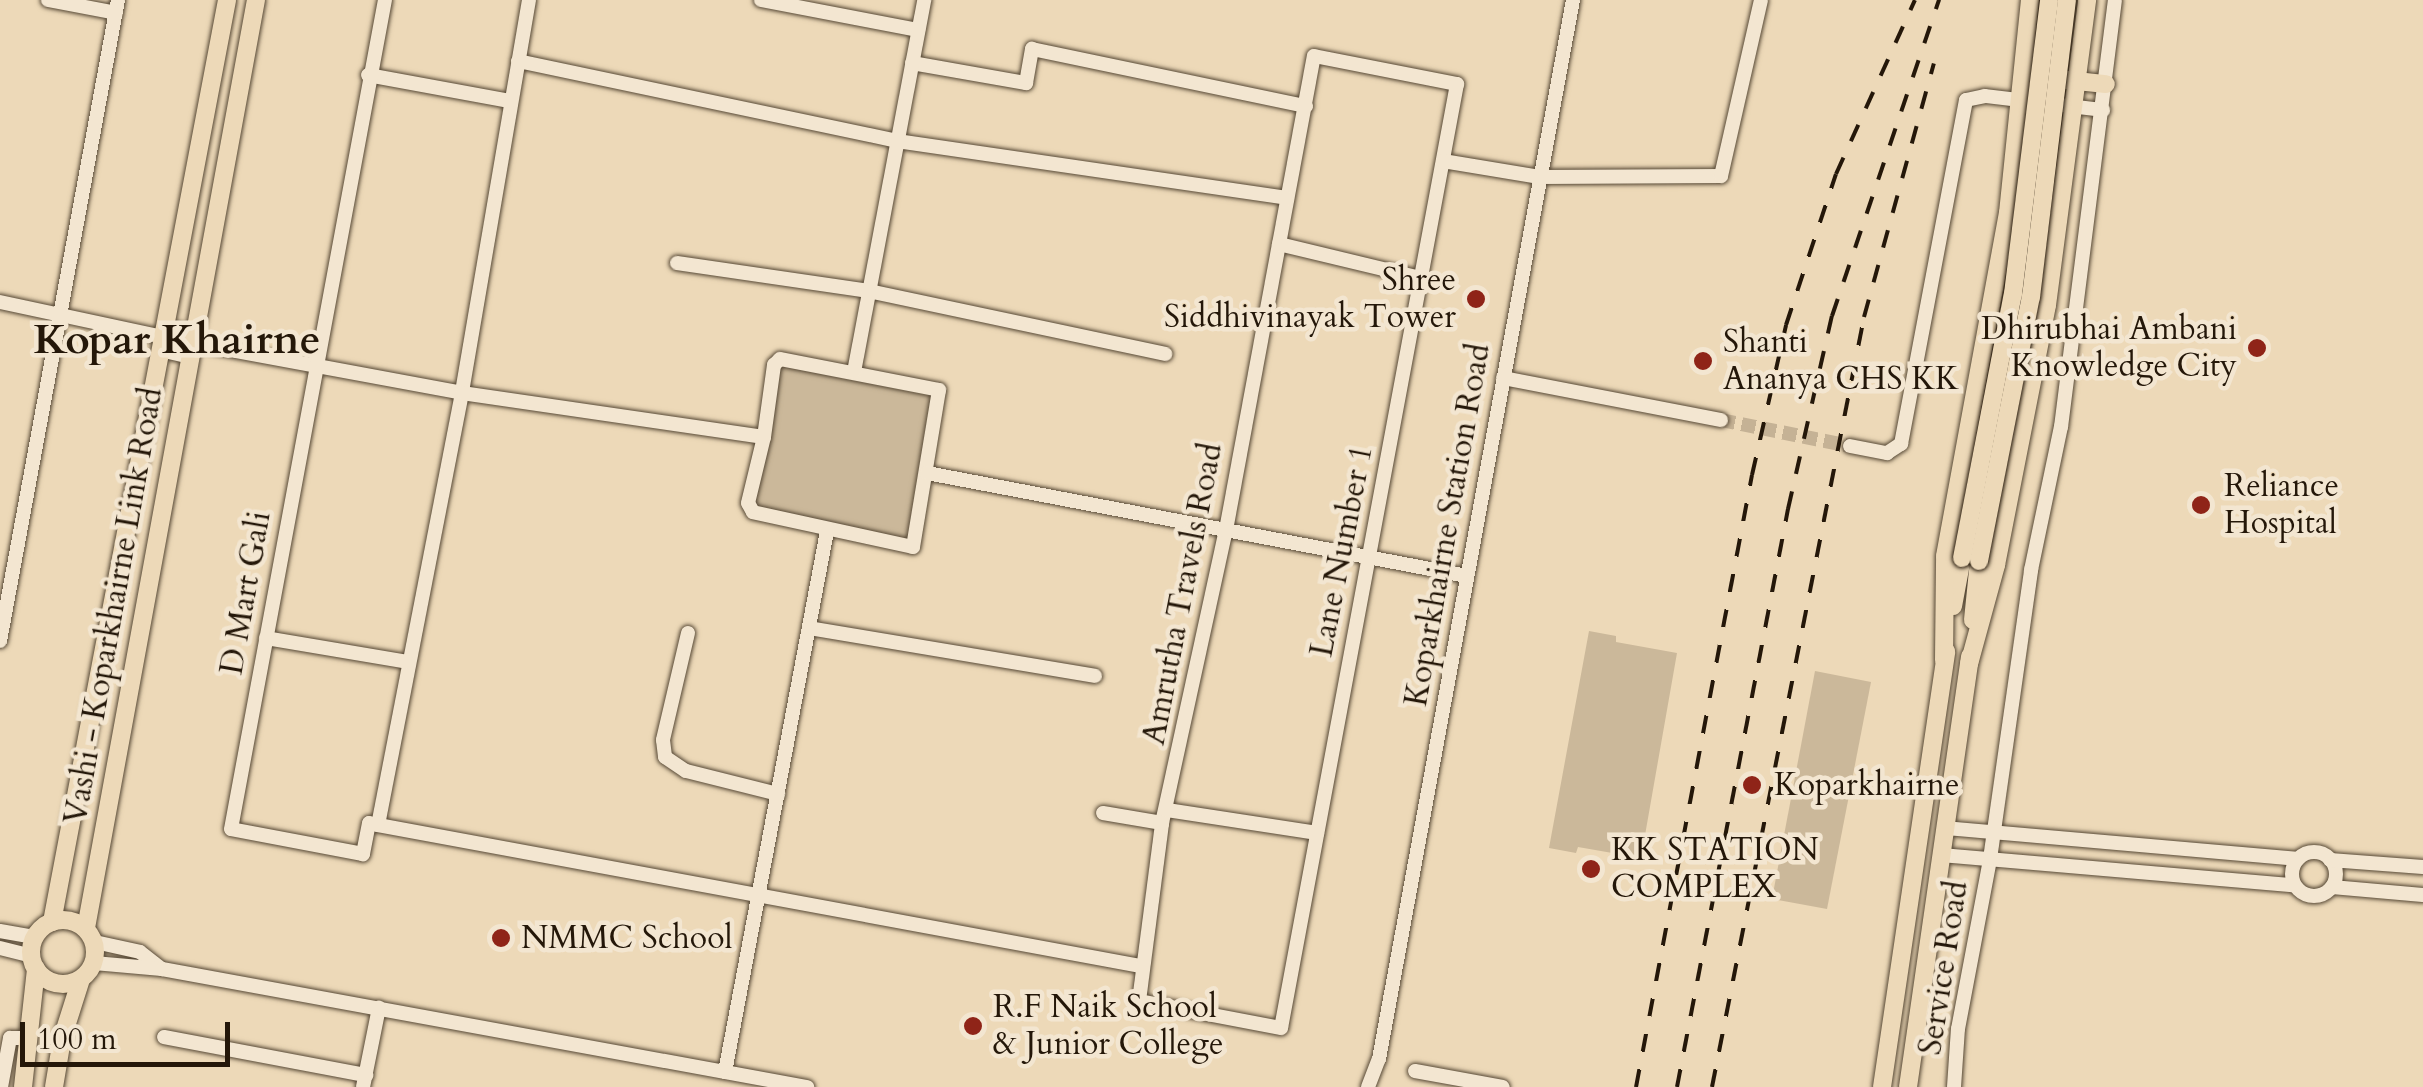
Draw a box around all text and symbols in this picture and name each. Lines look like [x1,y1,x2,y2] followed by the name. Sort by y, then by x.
[1164,262,1456,337] place label: Shree Siddhivinayak Tower
[1465,288,1487,310] marker: Shree Siddhivinayak Tower
[1981,311,2237,386] place label: Dhirubhai Ambani Knowledge City
[34,315,320,365] district label: Kopar Khairne
[1723,324,1959,399] place label: Shanti Ananya CHS KK
[2246,337,2268,359] marker: Dhirubhai Ambani Knowledge City
[1397,341,1499,709] street label: Koparkhairne Station Road
[1692,350,1714,372] marker: Shanti Ananya CHS KK
[57,385,171,827] street label: Vashi - Koparkhairne Link Road
[1135,440,1231,748] street label: Amrutha Travels Road
[1303,442,1381,660] street label: Lane Number 1
[2224,468,2339,543] place label: Reliance Hospital
[2188,492,2214,518] marker: Reliance Hospital
[213,508,279,678] street label: D Mart Gali
[1774,766,1960,804] place label: Koparkhairne
[1739,772,1765,798] marker: Koparkhairne
[1611,832,1819,907] place label: KK STATION COMPLEX
[1580,858,1602,880] marker: KK STATION COMPLEX
[1911,878,1977,1058] street label: Service Road
[521,919,733,957] place label: NMMC School
[490,927,512,949] marker: NMMC School
[993,989,1224,1064] place label: R.F Naik School & Junior College
[25,1002,235,1064] scale bar
[962,1015,984,1037] marker: R.F Naik School & Junior College
[37,1019,117,1060] text: 100 m

